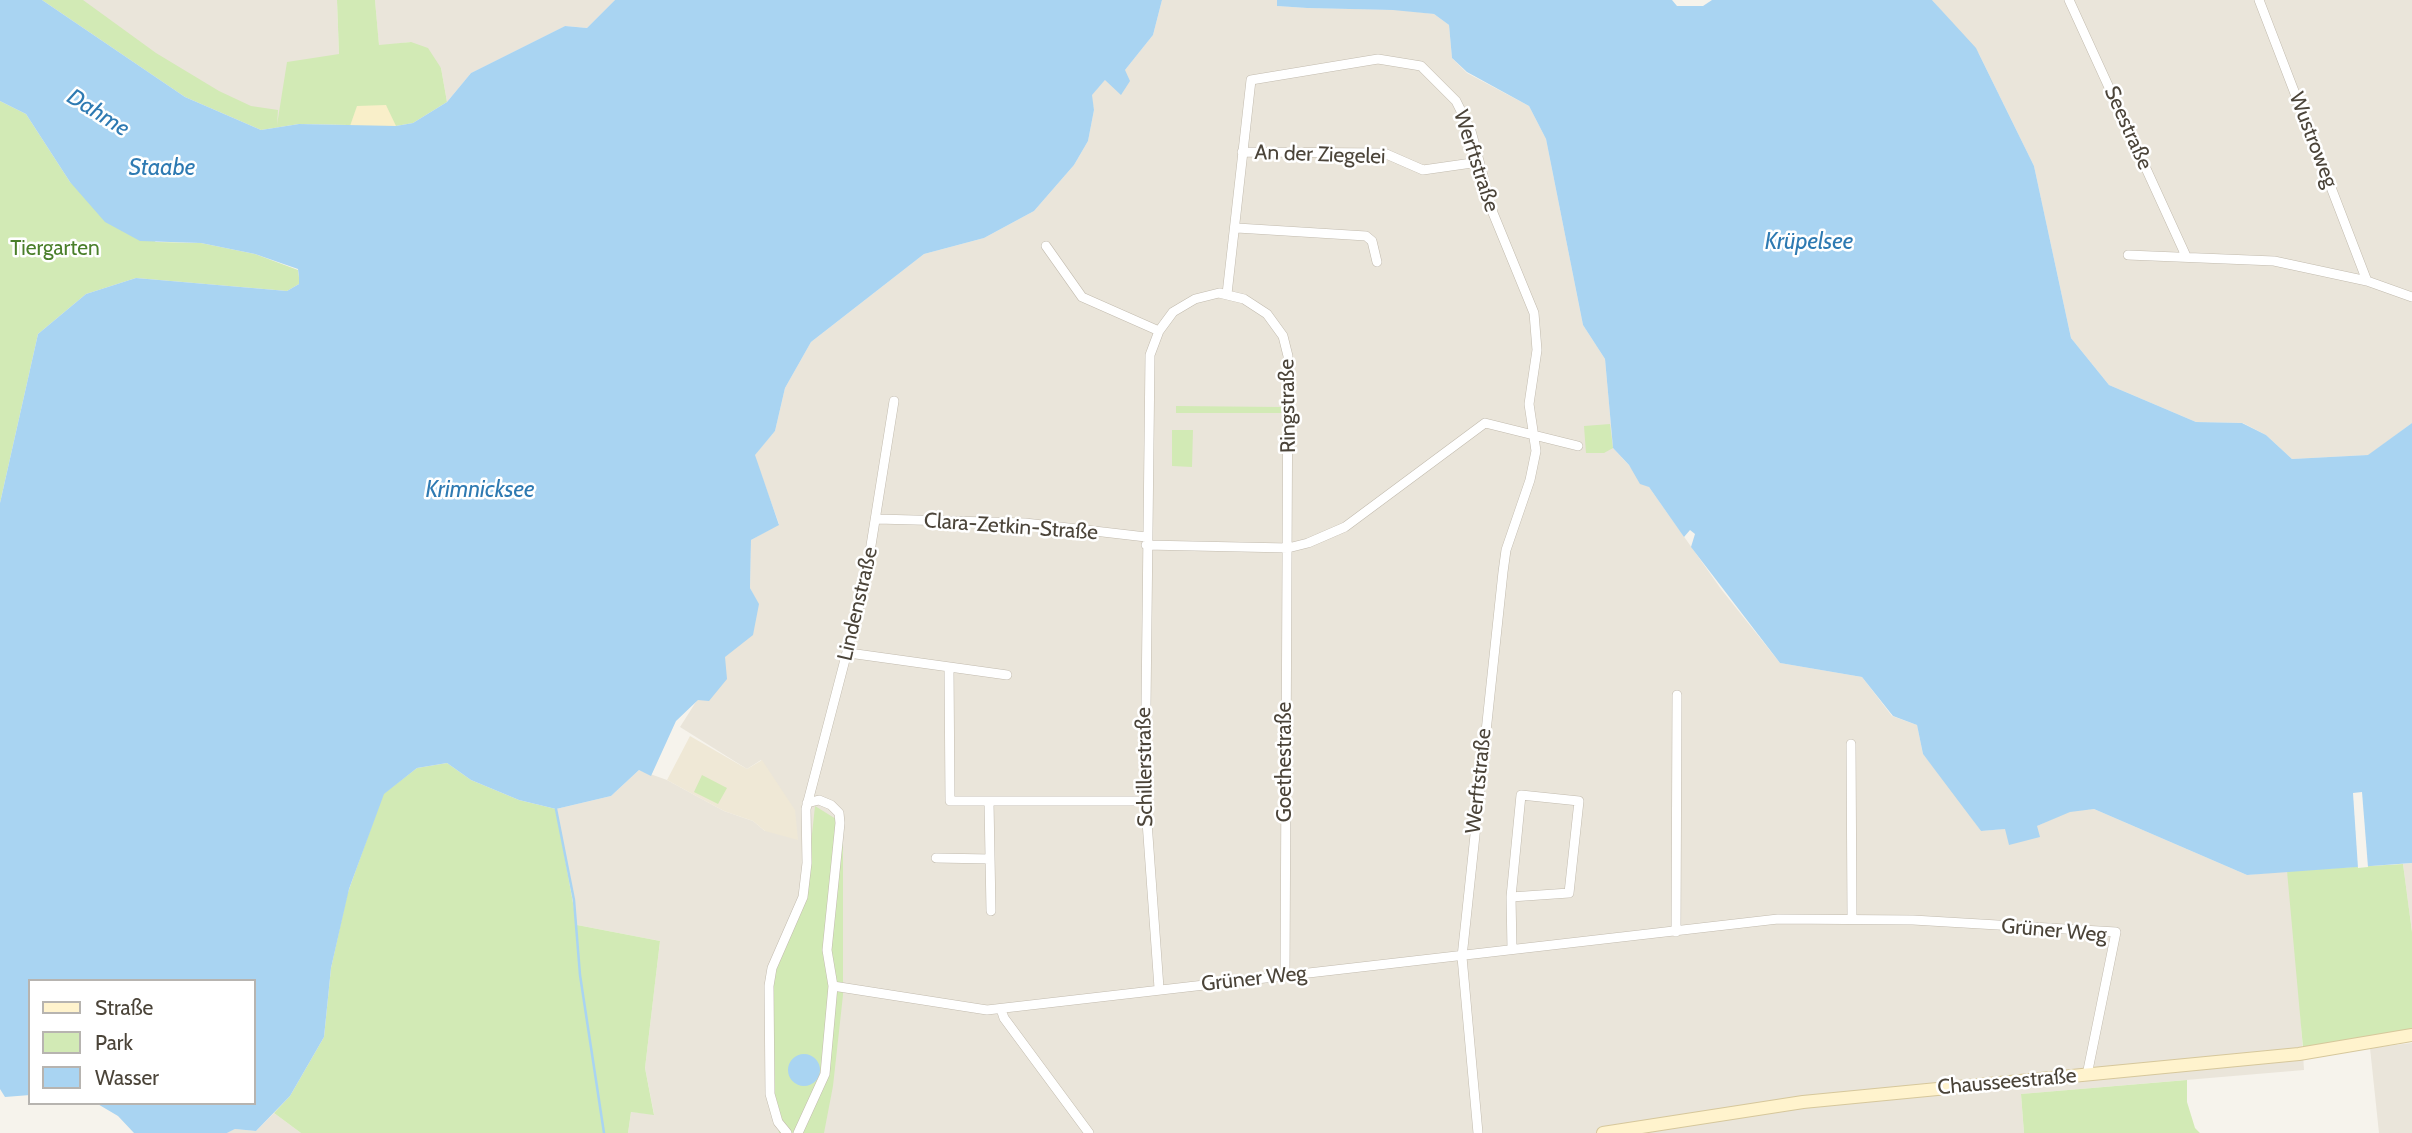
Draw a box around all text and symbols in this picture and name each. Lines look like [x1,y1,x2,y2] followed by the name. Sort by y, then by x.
[2098,82,2158,174] street label: Seestraße
[62,83,134,143] water label: Dahme
[2283,89,2343,191] street label: Wustroweg
[1448,107,1504,215] street label: Werftstraße
[1254,140,1386,170] street label: An der Ziegelei
[129,154,195,182] water label: Staabe
[1765,228,1853,256] water label: Krüpelsee
[10,236,100,262] park label: Tiergarten
[1275,359,1301,453] street label: Ringstraße
[425,476,535,504] water label: Krimnicksee
[923,508,1099,546] street label: Clara-Zetkin-Straße
[833,545,883,663] street label: Lindenstraße
[1272,702,1298,822] street label: Goethestraße
[1131,707,1159,827] street label: Schillerstraße
[1461,727,1497,835] street label: Werftstraße
[2000,914,2108,948] street label: Grüner Weg
[1200,961,1308,997] street label: Grüner Weg
[28,979,256,1105] legend
[95,995,153,1020] text: Straße
[95,1030,133,1055] text: Park
[1936,1063,2078,1101] street label: Chausseestraße
[95,1065,159,1090] text: Wasser

